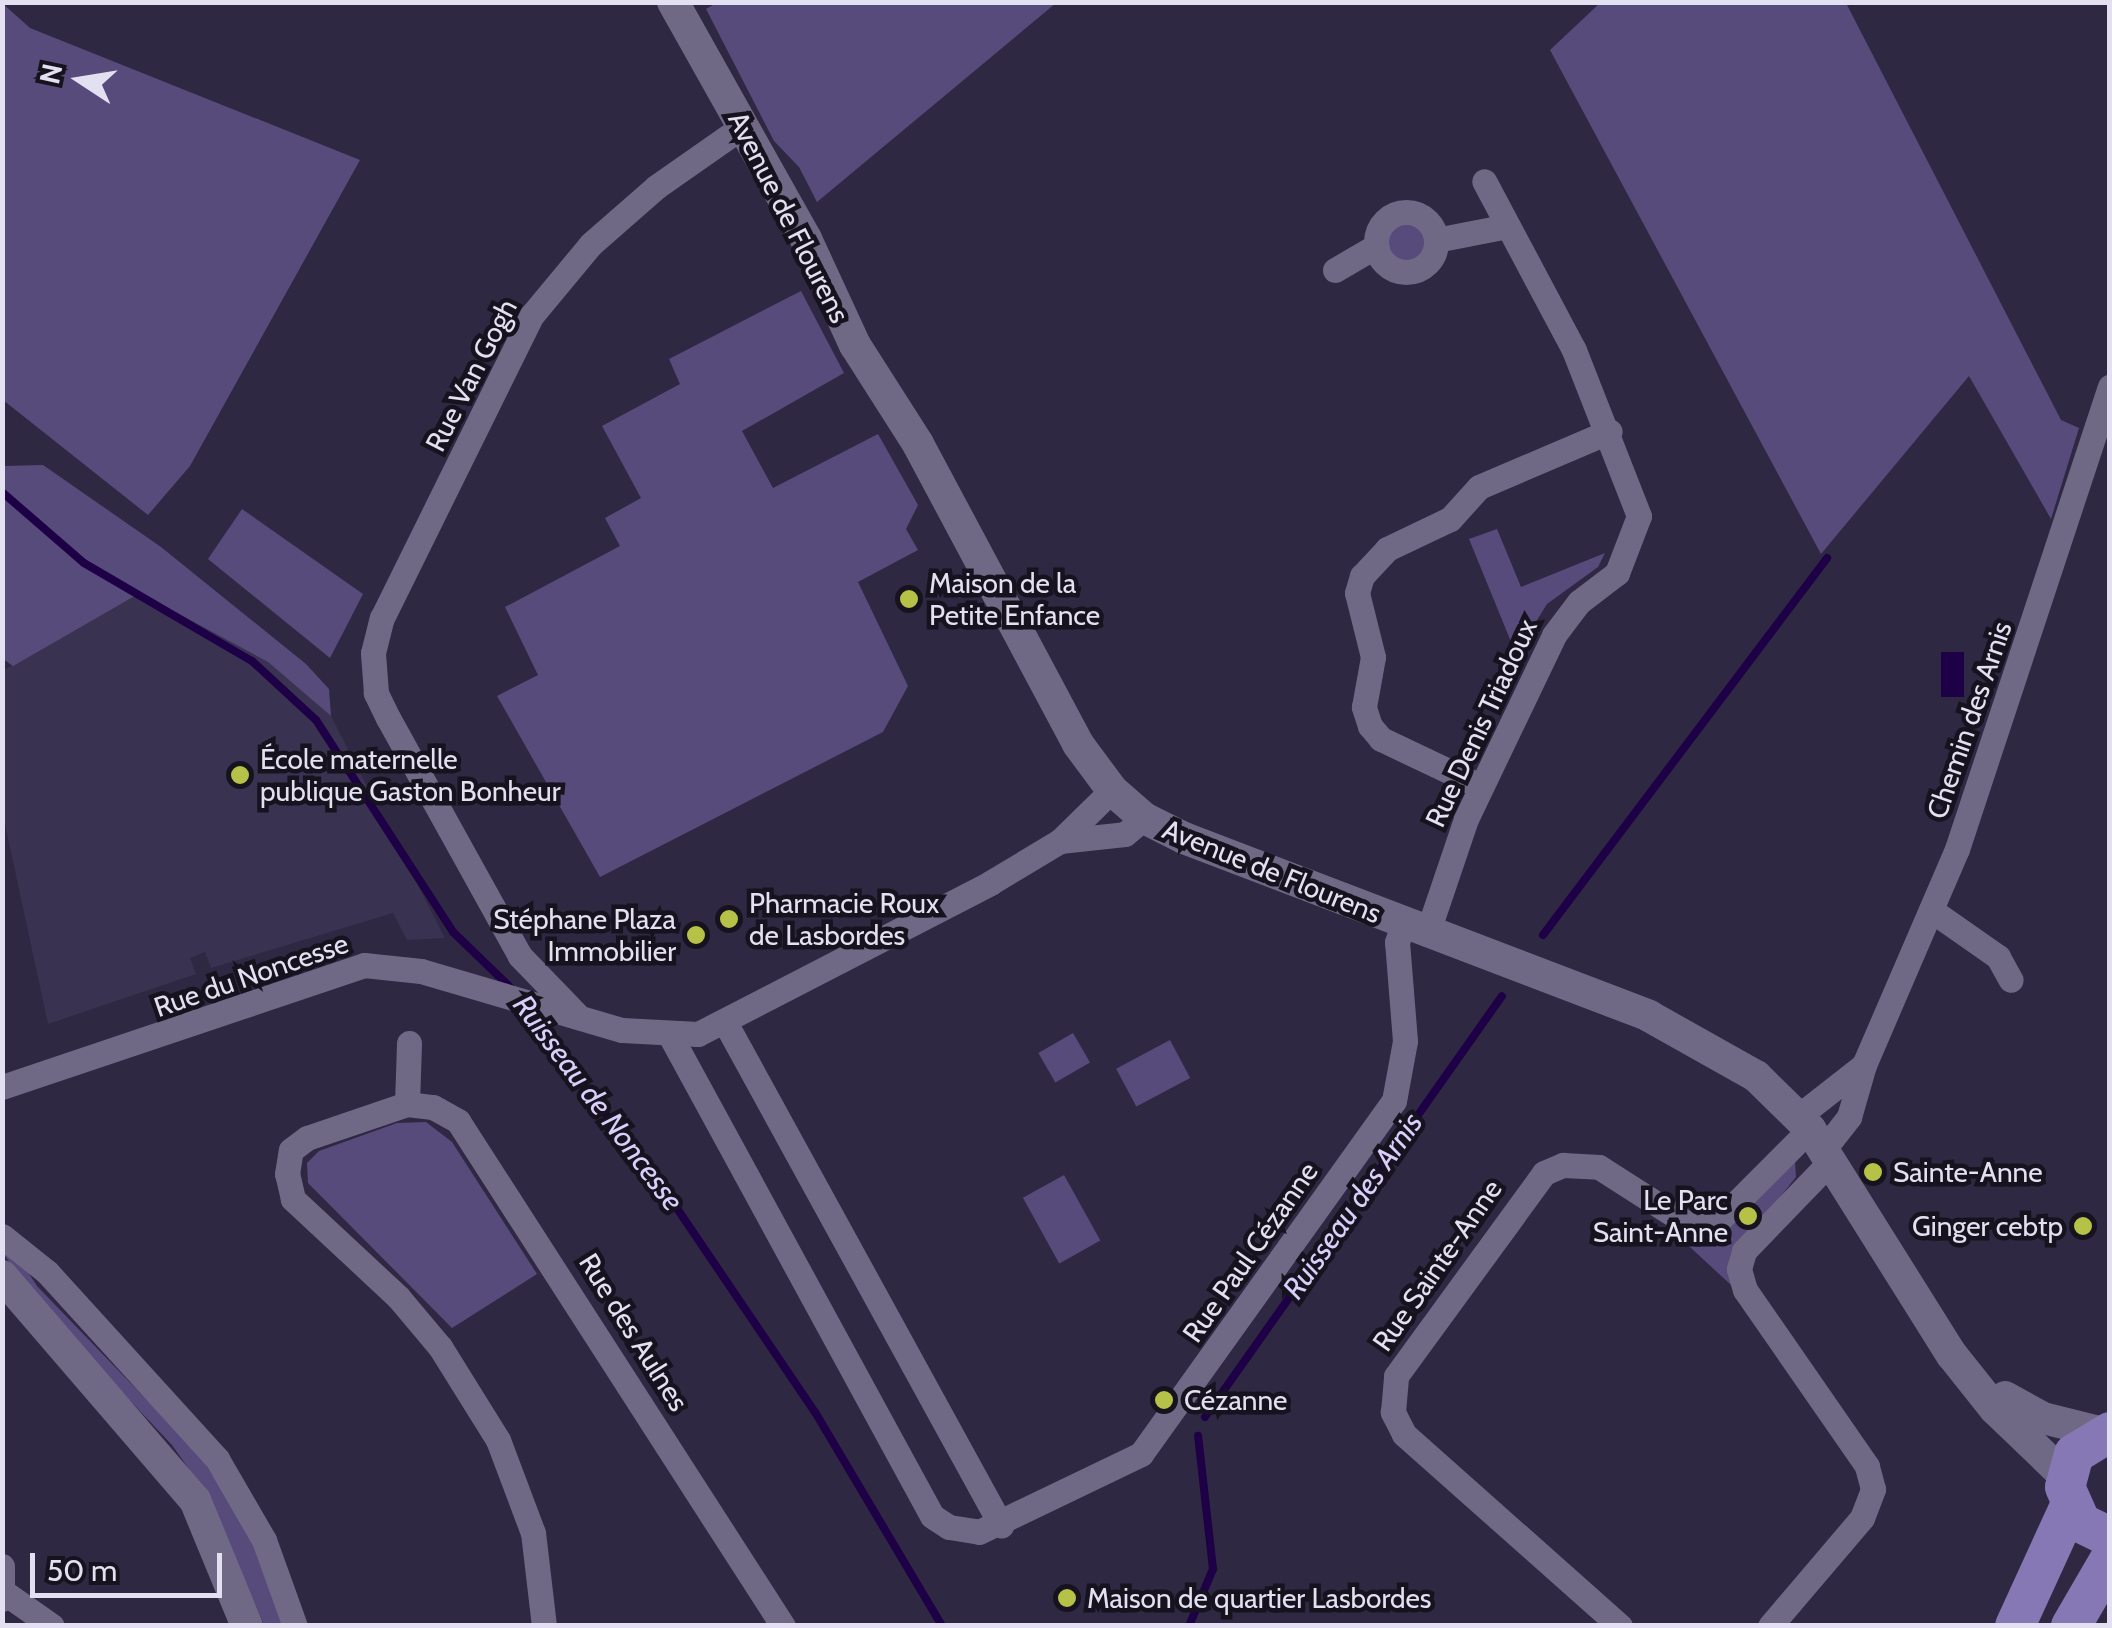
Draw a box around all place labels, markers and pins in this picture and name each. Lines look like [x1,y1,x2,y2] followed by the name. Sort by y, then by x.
[929,566,1100,632] place label: Maison de la Petite Enfance
[898,588,920,610] marker: Maison de la Petite Enfance
[260,742,561,808] place label: École maternelle publique Gaston Bonheur
[229,764,251,786] marker: École maternelle publique Gaston Bonheur
[749,886,939,952] place label: Pharmacie Roux de Lasbordes
[493,902,676,968] place label: Stéphane Plaza Immobilier
[718,908,740,930] marker: Pharmacie Roux de Lasbordes
[685,924,707,946] marker: Stéphane Plaza Immobilier
[1893,1155,2043,1189] place label: Sainte-Anne
[1862,1161,1884,1183] marker: Sainte-Anne
[1593,1183,1728,1249] place label: Le Parc Saint-Anne
[1737,1205,1759,1227] marker: Le Parc Saint-Anne
[1912,1209,2063,1243] place label: Ginger cebtp
[2072,1215,2094,1237] marker: Ginger cebtp
[1184,1383,1287,1417] place label: Cézanne
[1153,1389,1175,1411] marker: Cézanne
[1087,1581,1431,1615] place label: Maison de quartier Lasbordes
[1056,1587,1078,1609] marker: Maison de quartier Lasbordes

